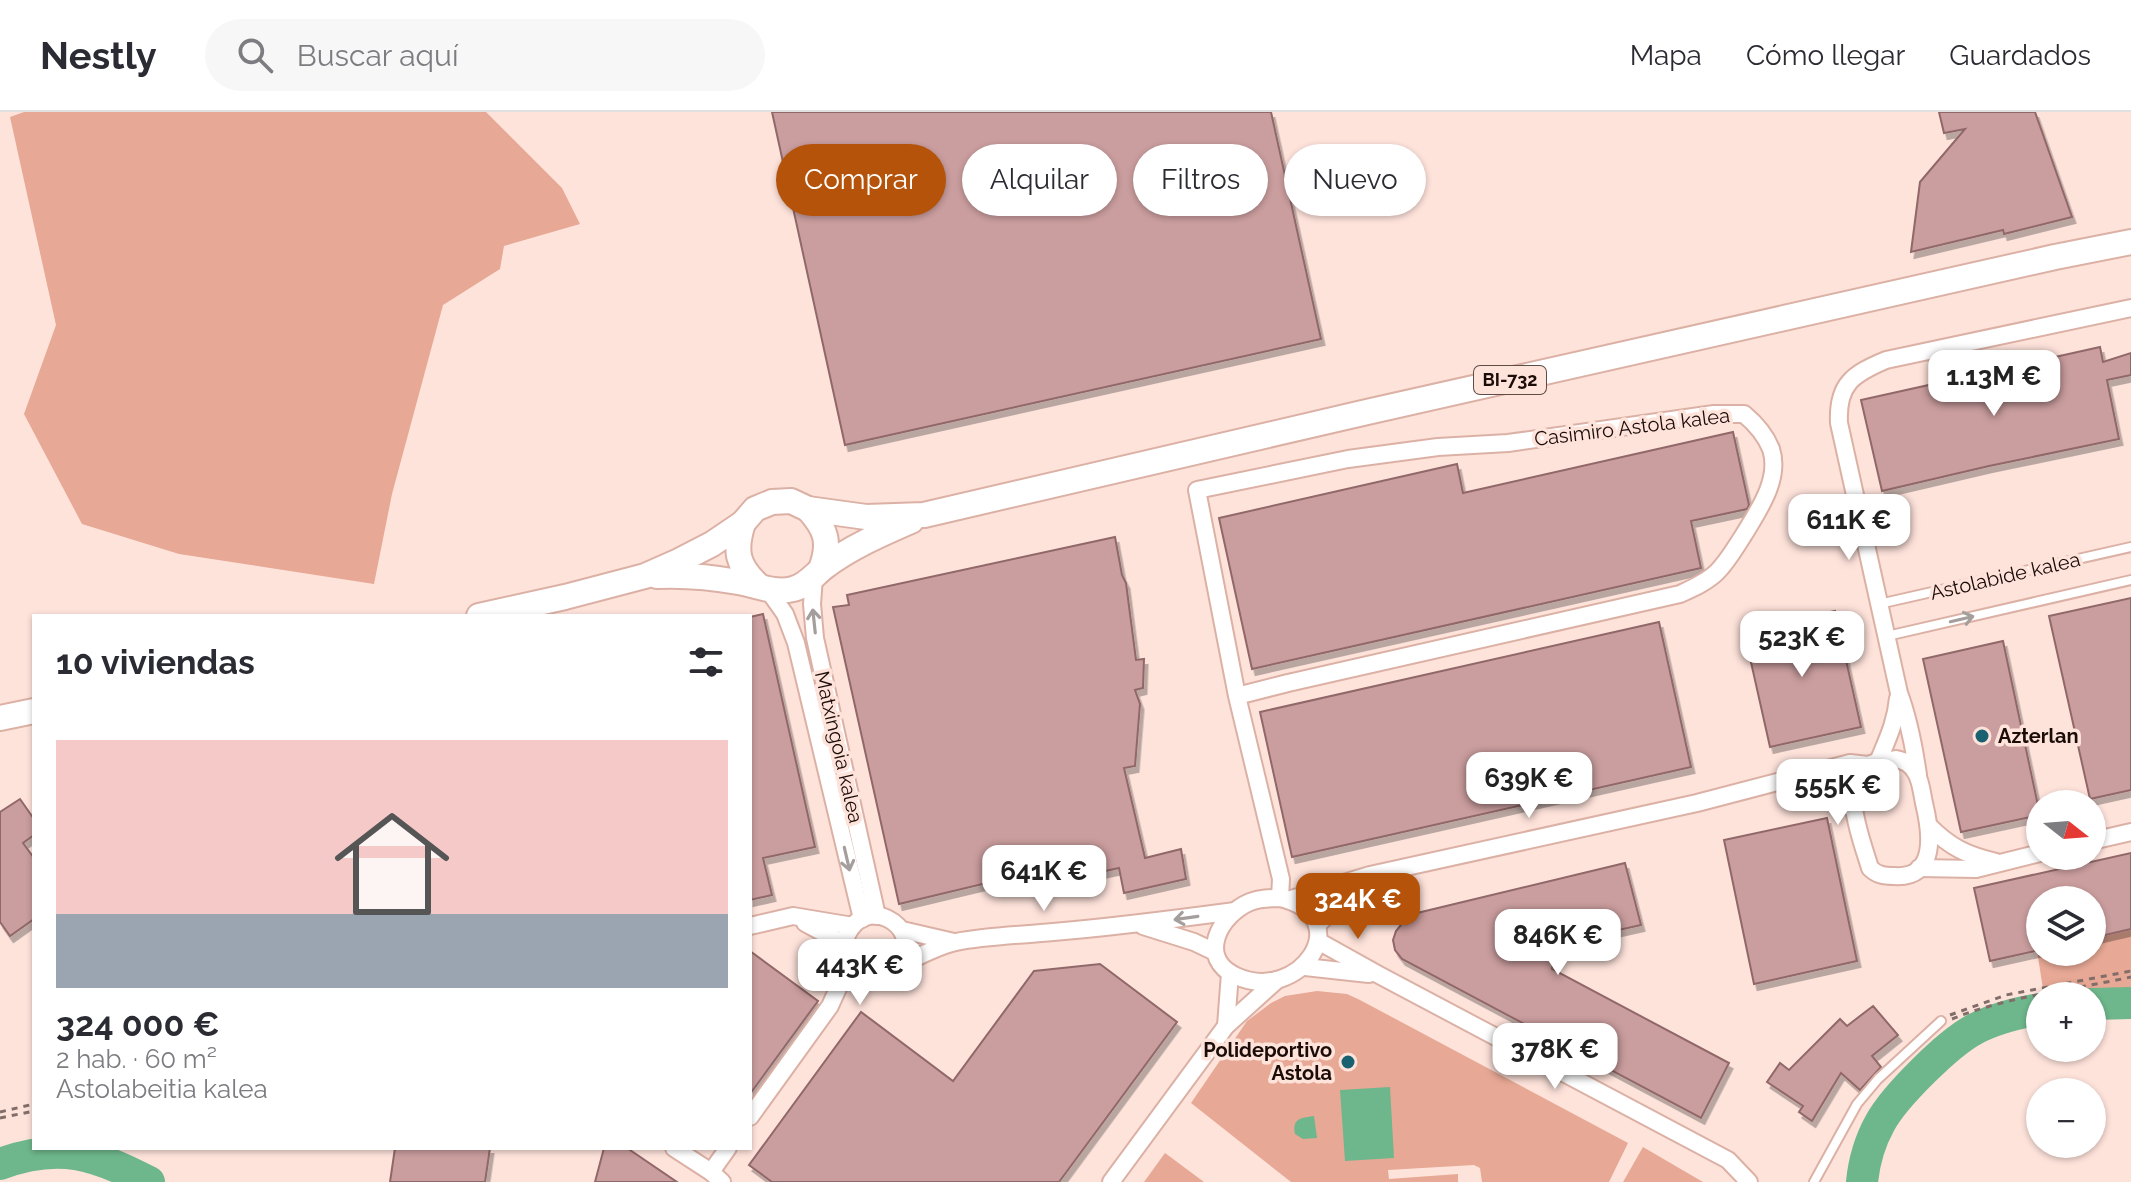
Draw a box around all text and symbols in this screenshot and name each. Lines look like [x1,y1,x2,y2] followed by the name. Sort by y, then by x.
[205,19,765,91] search box
[40,33,157,78] text: Nestly
[233,33,277,77] icon: search
[297,38,458,73] text: Buscar aquí
[1630,39,1702,72] text: Mapa
[1746,39,1905,72] text: Cómo llegar
[1949,39,2091,72] text: Guardados
[776,144,946,216] chip: Comprar
[962,144,1117,216] chip: Alquilar
[1133,144,1268,216] chip: Filtros
[1284,144,1426,216] chip: Nuevo
[1920,350,2068,418] pin: 1.13M €
[1946,361,2042,391] text: 1.13M €
[1474,366,1546,394] road number: BI-732
[1533,403,1731,451] street label: Casimiro Astola kalea
[1784,494,1914,562] pin: 611K €
[1806,505,1892,535] text: 611K €
[1928,547,2082,605] street label: Astolabide kalea
[806,608,821,635] one-way arrow
[1737,611,1867,679] pin: 523K €
[1949,611,1974,626] one-way arrow
[1758,622,1846,652] text: 523K €
[684,640,728,684] icon: filters
[56,642,255,682] text: 10 viviendas
[810,669,868,825] street label: Matxingoia kalea
[1998,724,2078,748] place label: Azterlan
[1973,727,1991,745] marker: Azterlan
[1464,752,1594,820] pin: 639K €
[1773,759,1903,827] pin: 555K €
[1484,763,1574,793] text: 639K €
[1794,770,1882,800] text: 555K €
[2026,790,2106,870] north arrow
[2026,790,2106,1158] map controls
[320,792,464,936] icon: home
[841,845,856,871] one-way arrow
[979,845,1109,913] pin: 641K €
[1000,856,1088,886] text: 641K €
[1293,873,1423,941] pin: 324K €
[1314,884,1402,914] text: 324K €
[2026,886,2106,966] button: layers
[1493,909,1623,977] pin: 846K €
[1174,911,1200,926] one-way arrow
[1513,920,1603,950] text: 846K €
[795,939,925,1007] pin: 443K €
[816,950,904,980] text: 443K €
[2026,982,2106,1062] button: +
[56,1004,220,1044] text: 324 000 €
[1490,1023,1620,1091] pin: 378K €
[1511,1034,1599,1064] text: 378K €
[1203,1038,1332,1085] place label: Polideportivo Astola
[56,1044,217,1074] text: 2 hab. · 60 m²
[1339,1053,1357,1071] marker: Polideportivo Astola
[56,1074,268,1104] text: Astolabeitia kalea
[2026,1078,2106,1158] button: −

